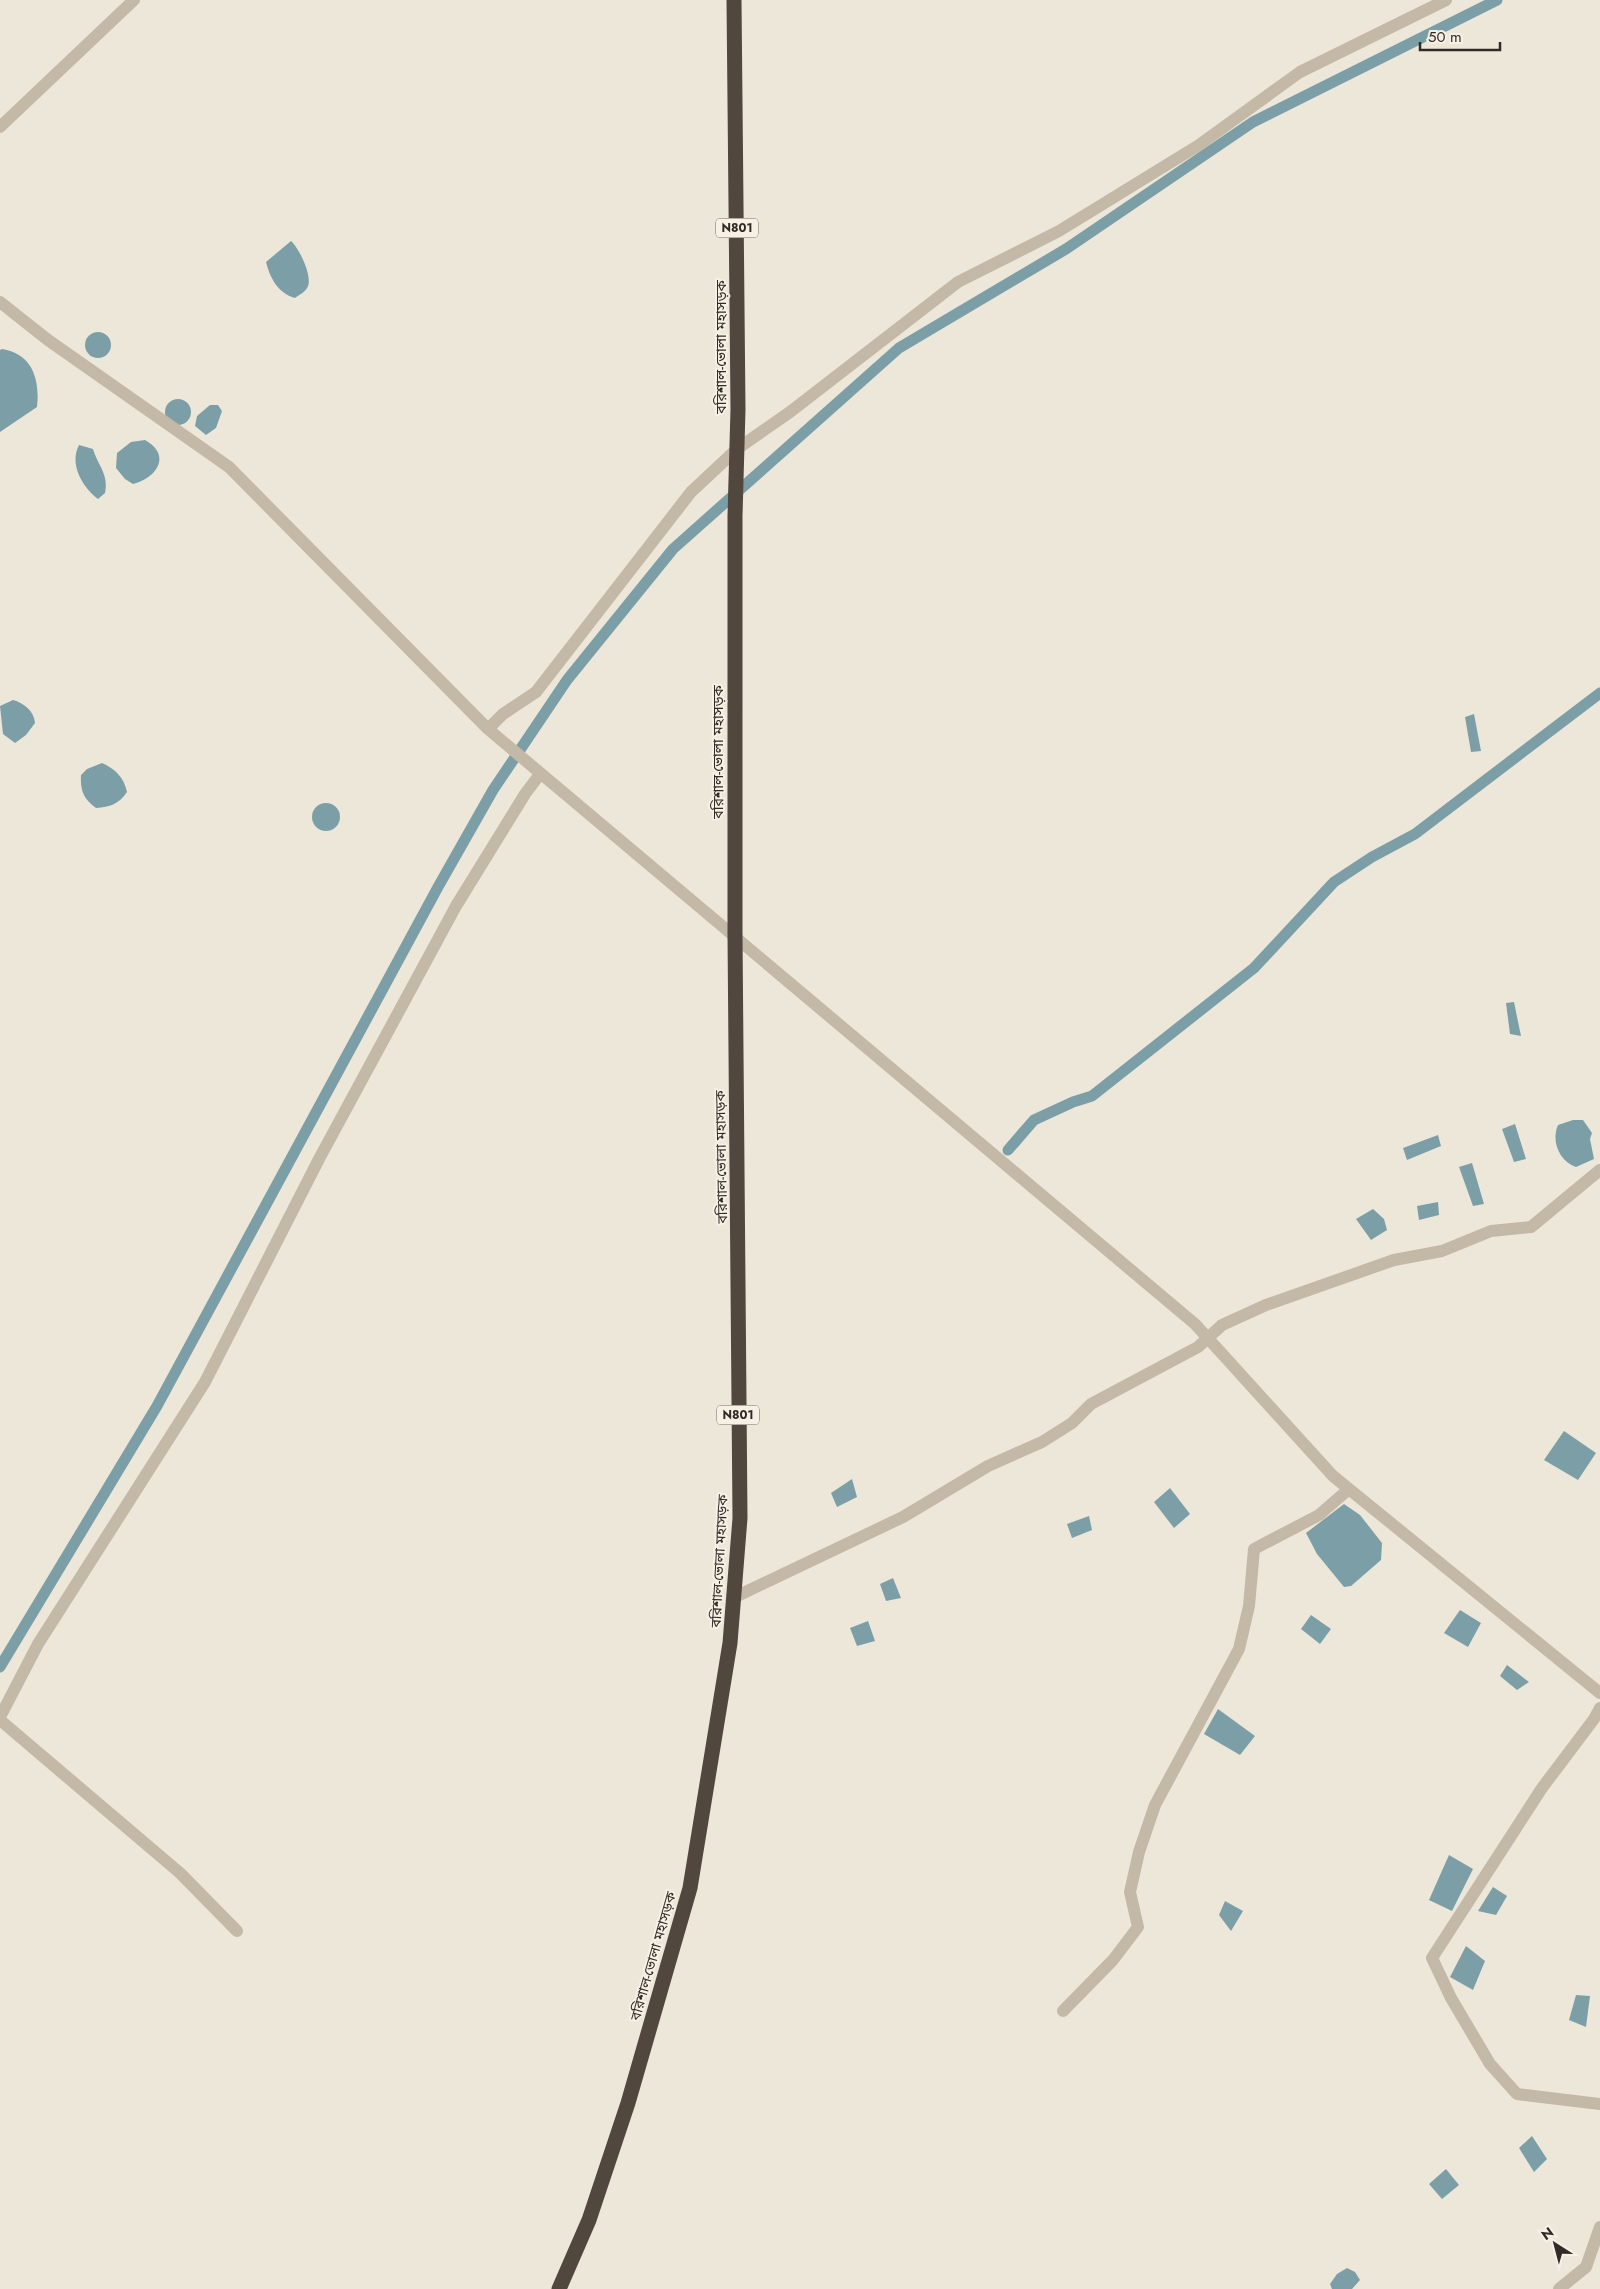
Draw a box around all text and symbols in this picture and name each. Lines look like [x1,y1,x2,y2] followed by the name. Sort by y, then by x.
[1420,20,1500,52] scale bar
[1428,26,1462,48] text: 50 m
[716,218,758,238] road number: N801
[711,280,731,415] street label: বরিশাল-ভোলা মহাসড়ক
[708,685,728,820] street label: বরিশাল-ভোলা মহাসড়ক
[710,1089,732,1225] street label: বরিশাল-ভোলা মহাসড়ক
[717,1406,759,1424] road number: N801
[705,1493,733,1629] street label: বরিশাল-ভোলা মহাসড়ক
[625,1888,681,2024] street label: বরিশাল-ভোলা মহাসড়ক
[1530,2219,1580,2269] north arrow
[1537,2222,1558,2245] text: N

